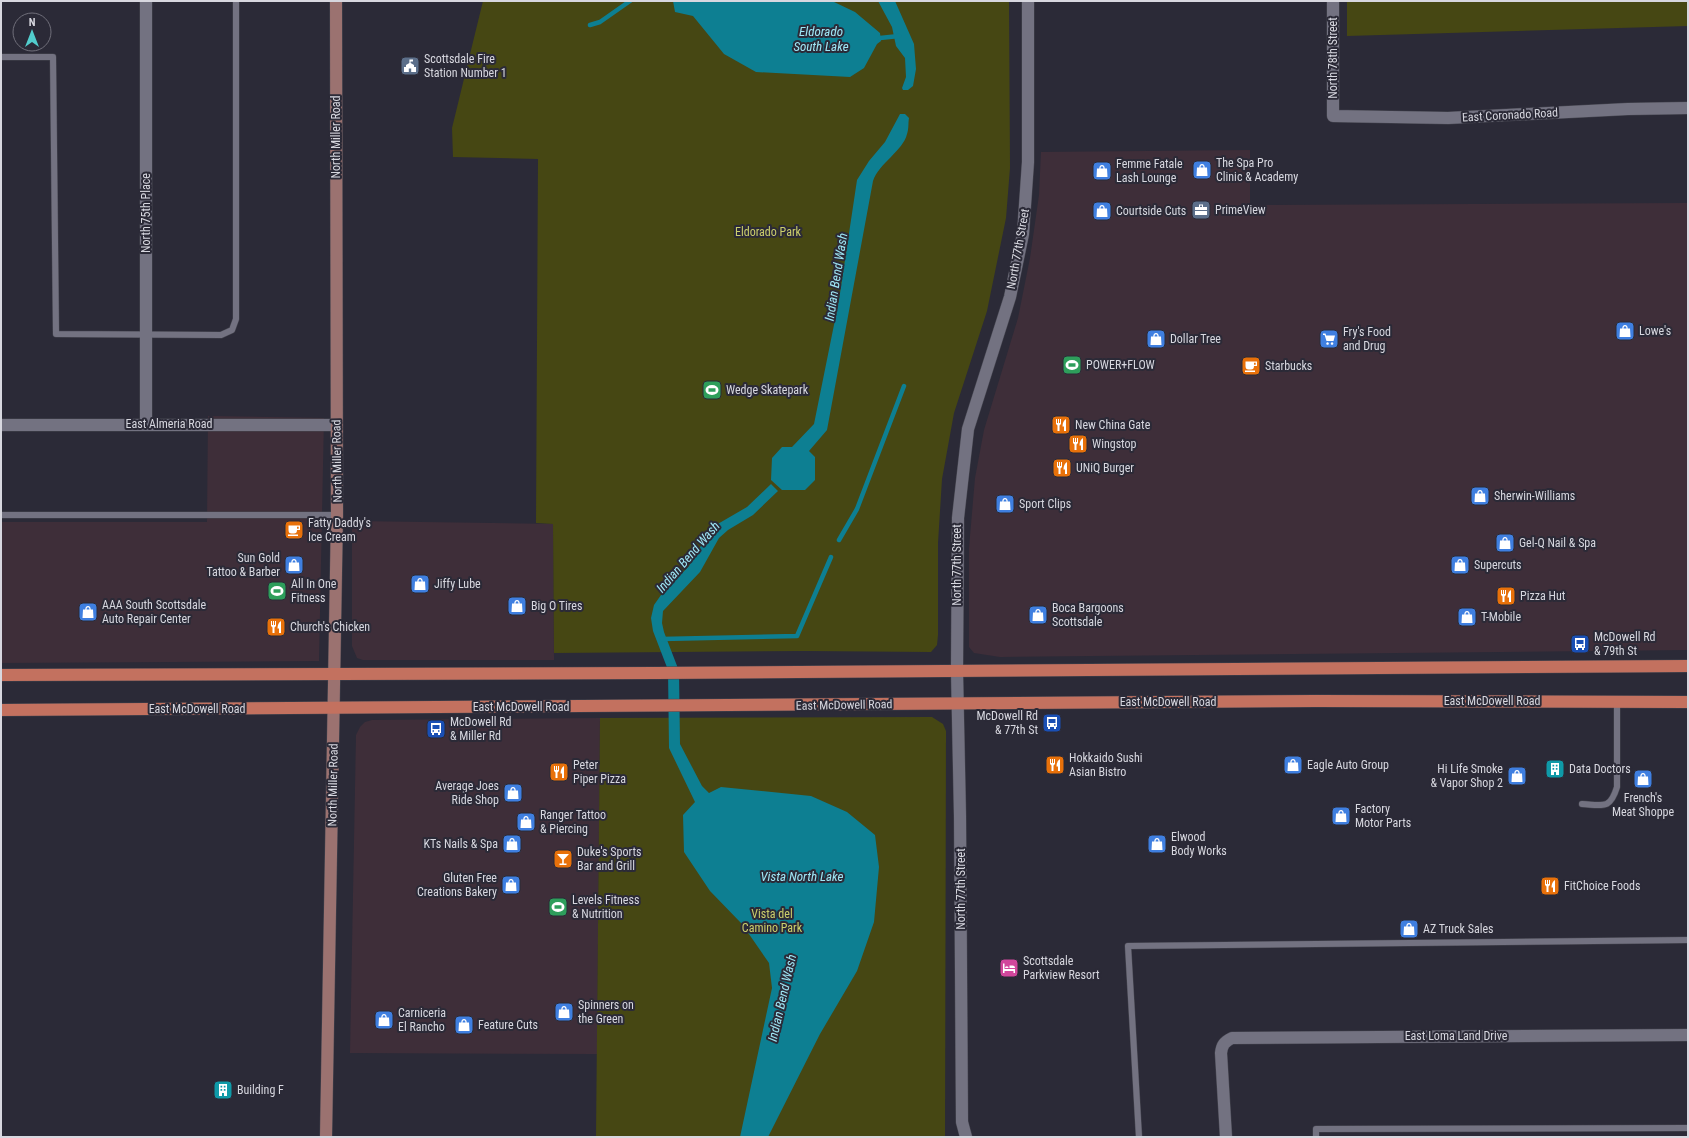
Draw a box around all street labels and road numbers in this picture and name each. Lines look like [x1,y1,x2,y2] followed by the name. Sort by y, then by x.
[1326,17,1340,99] street label: North 78th Street
[329,95,343,178] street label: North Miller Road
[1462,105,1558,125] street label: East Coronado Road
[139,173,153,253] street label: North 75th Place
[1004,207,1032,290] street label: North 77th Street
[126,417,212,431] street label: East Almeria Road
[329,419,345,503] street label: North Miller Road
[950,524,964,606] street label: North 77th Street
[1444,694,1540,708] street label: East McDowell Road
[1120,695,1216,709] street label: East McDowell Road
[796,697,893,713] street label: East McDowell Road
[473,700,569,714] street label: East McDowell Road
[149,702,245,716] street label: East McDowell Road
[325,743,341,827] street label: North Miller Road
[954,848,968,930] street label: North 77th Street
[1405,1029,1508,1043] street label: East Loma Land Drive

